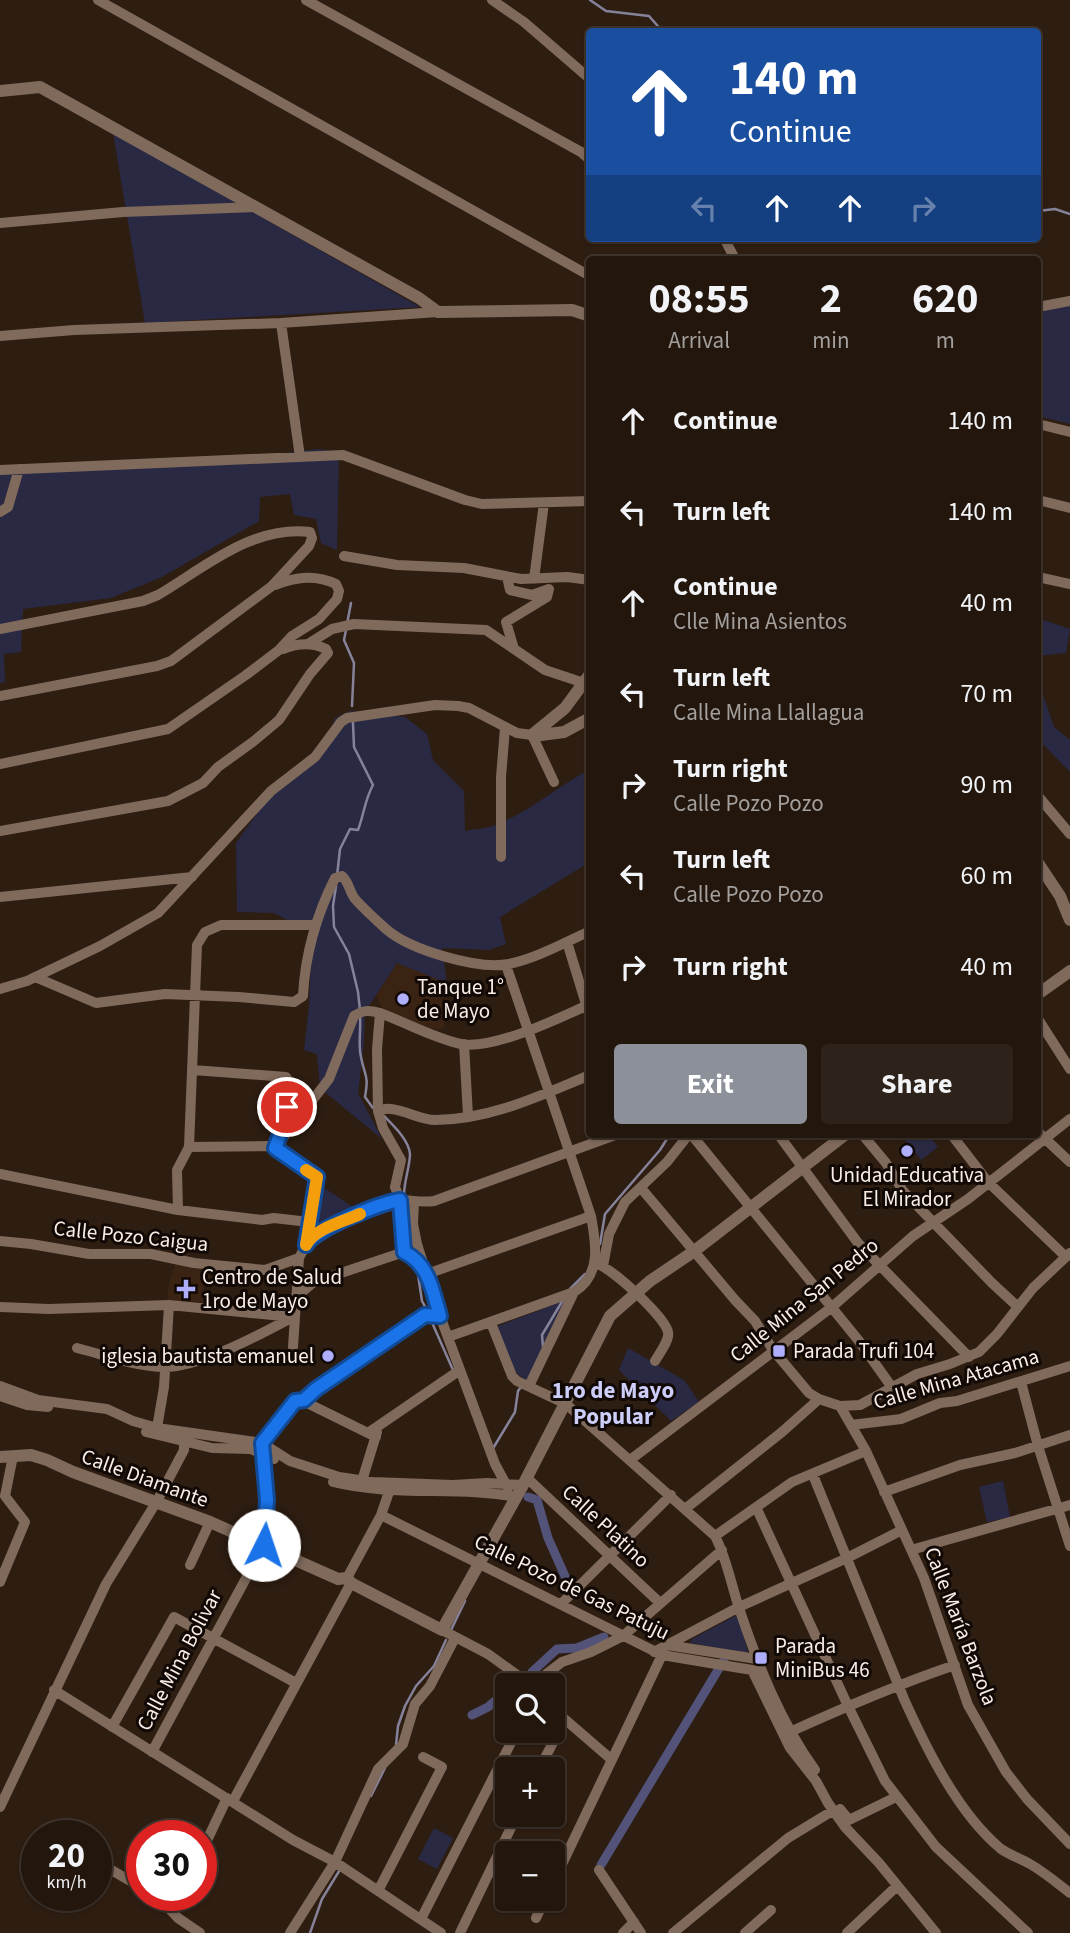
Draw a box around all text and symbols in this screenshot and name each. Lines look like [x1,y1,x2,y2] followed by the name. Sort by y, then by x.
[729,44,858,114] text: 140 m
[614,56,705,147] icon: ahead
[729,109,852,155] text: Continue
[685,189,723,227] icon: left
[758,189,796,227] icon: ahead
[831,189,869,227] icon: ahead
[904,189,942,227] icon: right
[648,269,750,329] text: 08:55
[820,269,842,329] text: 2
[912,269,979,329] text: 620
[668,324,730,357] text: Arrival
[812,324,850,357] text: min
[936,324,955,357] text: m
[614,402,652,440] icon: ahead
[673,402,778,439] text: Continue
[947,402,1013,439] text: 140 m
[614,493,652,531] icon: left
[673,493,770,530] text: Turn left
[947,493,1013,530] text: 140 m
[673,568,778,605] text: Continue
[614,584,652,622] icon: ahead
[960,584,1013,621] text: 40 m
[673,605,847,638] text: Clle Mina Asientos
[673,659,770,696] text: Turn left
[614,675,652,713] icon: left
[960,675,1013,712] text: 70 m
[673,696,864,729] text: Calle Mina Llallagua
[673,750,788,787] text: Turn right
[614,766,652,804] icon: right
[960,766,1013,803] text: 90 m
[673,787,824,820] text: Calle Pozo Pozo
[673,841,770,878] text: Turn left
[614,857,652,895] icon: left
[960,857,1013,894] text: 60 m
[673,878,824,911] text: Calle Pozo Pozo
[614,948,652,986] icon: right
[673,948,788,985] text: Turn right
[960,948,1013,985] text: 40 m
[417,972,504,1026] place label: Tanque 1° de Mayo
[395,991,411,1007] marker: Tanque 1° de Mayo
[614,1044,807,1124] button: Exit
[821,1044,1013,1124] button: Share
[257,1077,317,1137] pin
[268,1088,306,1126] icon: arrive
[899,1143,915,1159] marker: Unidad Educativa El Mirador
[830,1160,984,1214] place label: Unidad Educativa El Mirador
[52,1213,210,1259] street label: Calle Pozo Caigua
[723,1230,885,1370] street label: Calle Mina San Pedro
[202,1262,342,1316] place label: Centro de Salud 1ro de Mayo
[176,1279,196,1299] marker: Centro de Salud 1ro de Mayo
[793,1336,934,1366] place label: Parada Trufi 104
[101,1341,314,1371] place label: iglesia bautista emanuel
[870,1341,1042,1417] street label: Calle Mina Atacama
[771,1343,787,1359] marker: Parada Trufi 104
[320,1348,336,1364] marker: iglesia bautista emanuel
[552,1374,674,1433] district label: 1ro de Mayo Popular
[77,1441,213,1515] street label: Calle Diamante
[555,1477,657,1575] street label: Calle Platino
[227,1508,301,1582] position arrow
[469,1527,675,1647] street label: Calle Pozo de Gas Patuju
[917,1543,1005,1709] street label: Calle María Barzola
[129,1583,229,1736] street label: Calle Mina Bolivar
[775,1631,870,1685] place label: Parada MiniBus 46
[753,1650,769,1666] marker: Parada MiniBus 46
[495,1673,565,1911] map controls
[495,1673,565,1743] button: search
[495,1757,565,1827] button: +
[126,1820,217,1911] speed limit sign: 30
[48,1831,85,1881] text: 20
[495,1841,565,1911] button: −
[47,1870,86,1895] text: km/h

